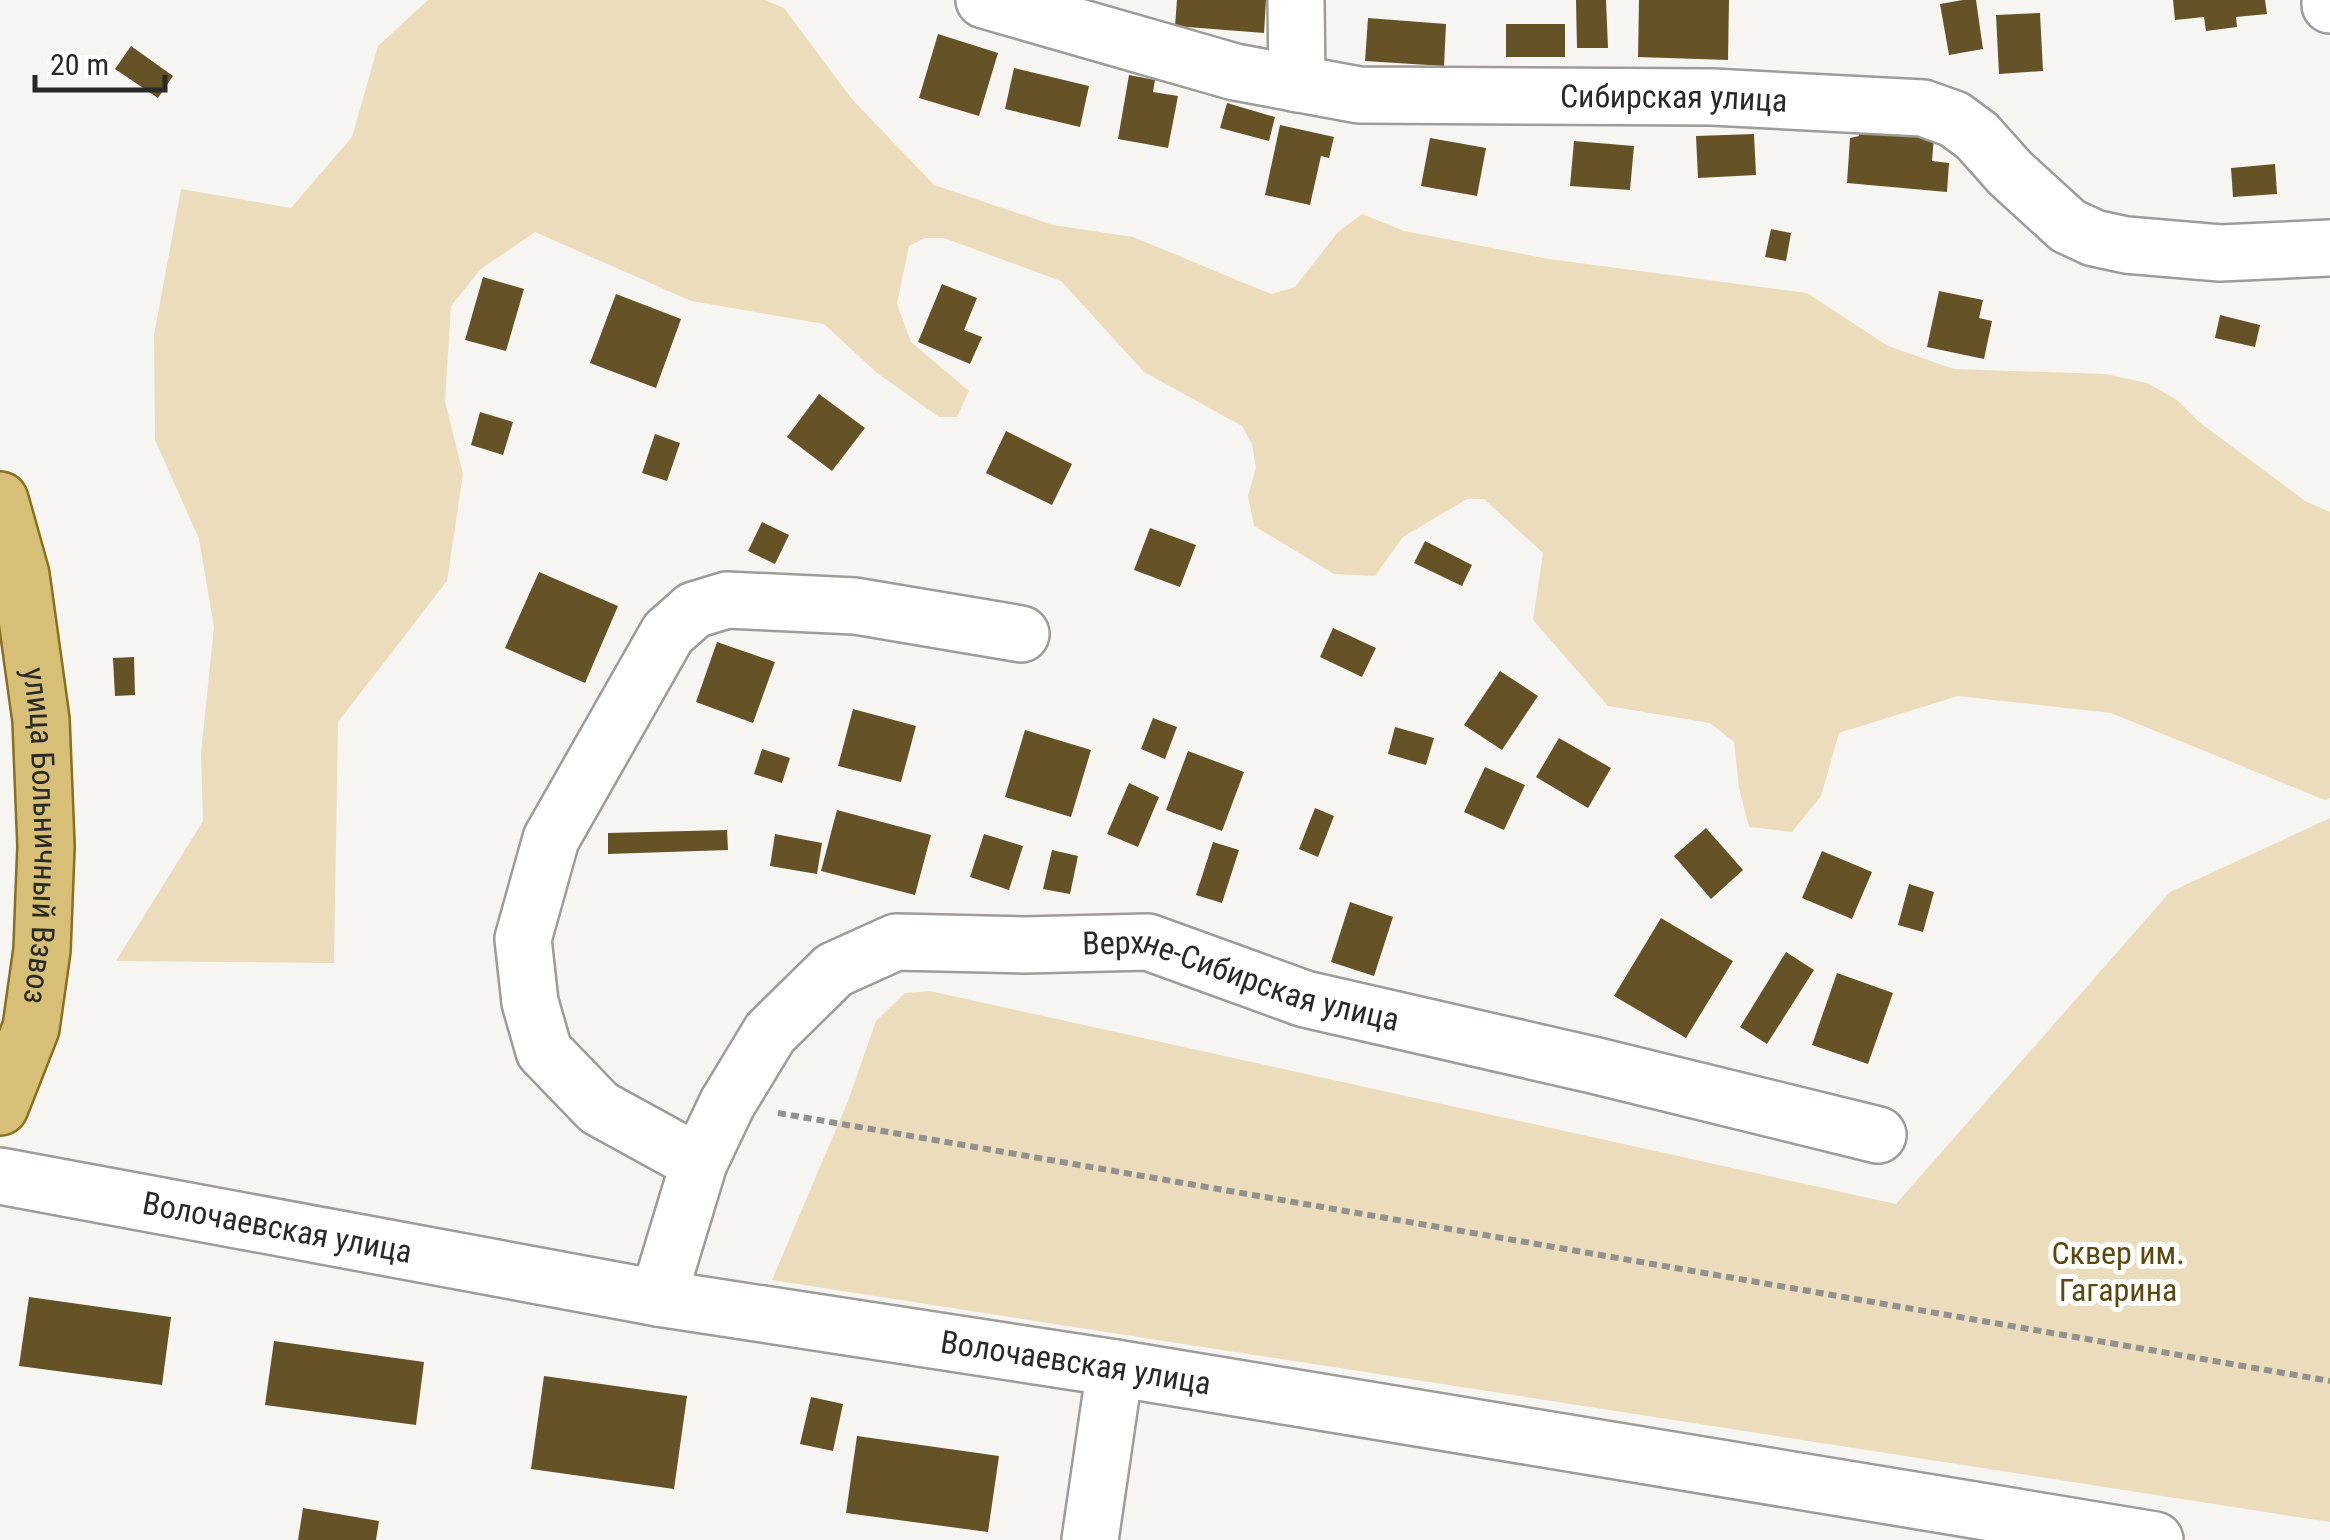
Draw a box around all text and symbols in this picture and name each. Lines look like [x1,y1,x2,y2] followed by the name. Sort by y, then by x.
[35,30,165,92] scale bar
[50,47,109,82] text: 20 m
[1560,77,1788,120] street label: Сибирская улица
[15,665,65,1007] street label: улица Больничный Взвоз
[1082,923,1403,1039] street label: Верхне-Сибирская улица
[140,1184,415,1271] street label: Волочаевская улица
[2051,1234,2185,1309] park label: Сквер им. Гагарина
[938,1323,1214,1403] street label: Волочаевская улица

